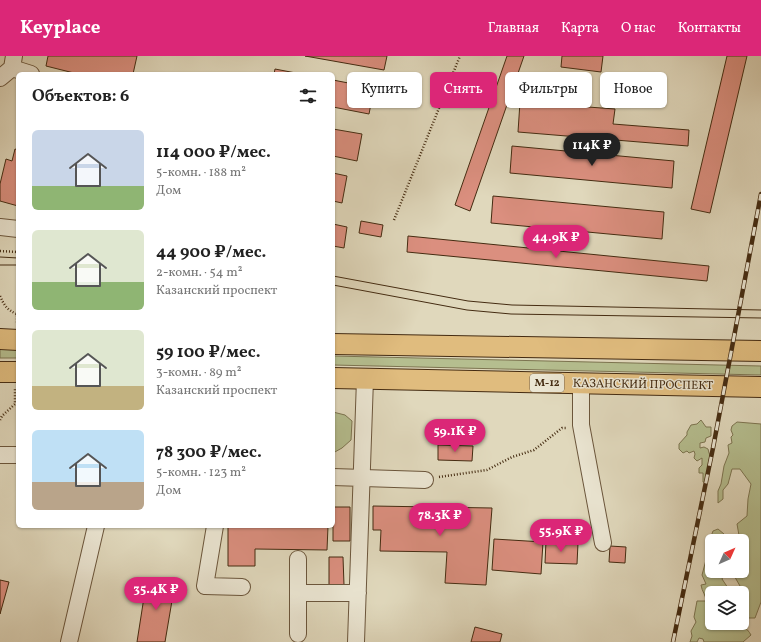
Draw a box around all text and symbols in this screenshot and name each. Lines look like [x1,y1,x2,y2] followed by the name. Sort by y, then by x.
[20,15,101,41] text: Keyplace
[488,19,539,38] text: Главная
[561,19,599,38] text: Карта
[621,19,656,38] text: О нас
[678,19,741,38] text: Контакты
[347,72,422,108] chip: Купить
[430,72,497,108] chip: Снять
[505,72,592,108] chip: Фильтры
[600,72,667,108] chip: Новое
[32,85,129,108] text: Объектов: 6
[297,85,319,107] icon: filters
[559,133,625,167] pin: 114K ₽
[572,137,612,155] text: 114K ₽
[156,141,271,164] text: 114 000 ₽/мес.
[64,146,112,194] icon: home
[156,164,246,182] text: 5-комн. · 188 m²
[156,182,181,200] text: Дом
[519,225,593,259] pin: 44.9K ₽
[532,229,580,247] text: 44.9K ₽
[156,241,266,264] text: 44 900 ₽/мес.
[64,246,112,294] icon: home
[156,264,242,282] text: 2-комн. · 54 m²
[156,282,277,300] text: Казанский проспект
[156,341,260,364] text: 59 100 ₽/мес.
[64,346,112,394] icon: home
[156,364,241,382] text: 3-комн. · 89 m²
[530,374,564,392] road number: М-12
[573,375,713,394] street label: КАЗАНСКИЙ ПРОСПЕКТ
[156,382,277,400] text: Казанский проспект
[418,419,492,453] pin: 59.1K ₽
[433,423,477,441] text: 59.1K ₽
[156,441,262,464] text: 78 300 ₽/мес.
[64,446,112,494] icon: home
[156,464,246,482] text: 5-комн. · 123 m²
[156,482,181,500] text: Дом
[403,503,477,537] pin: 78.3K ₽
[418,507,462,525] text: 78.3K ₽
[524,519,598,553] pin: 55.9K ₽
[539,523,583,541] text: 55.9K ₽
[705,534,749,578] north arrow
[705,534,749,630] map controls
[119,577,193,611] pin: 35.4K ₽
[133,581,179,599] text: 35.4K ₽
[705,586,749,630] button: layers

